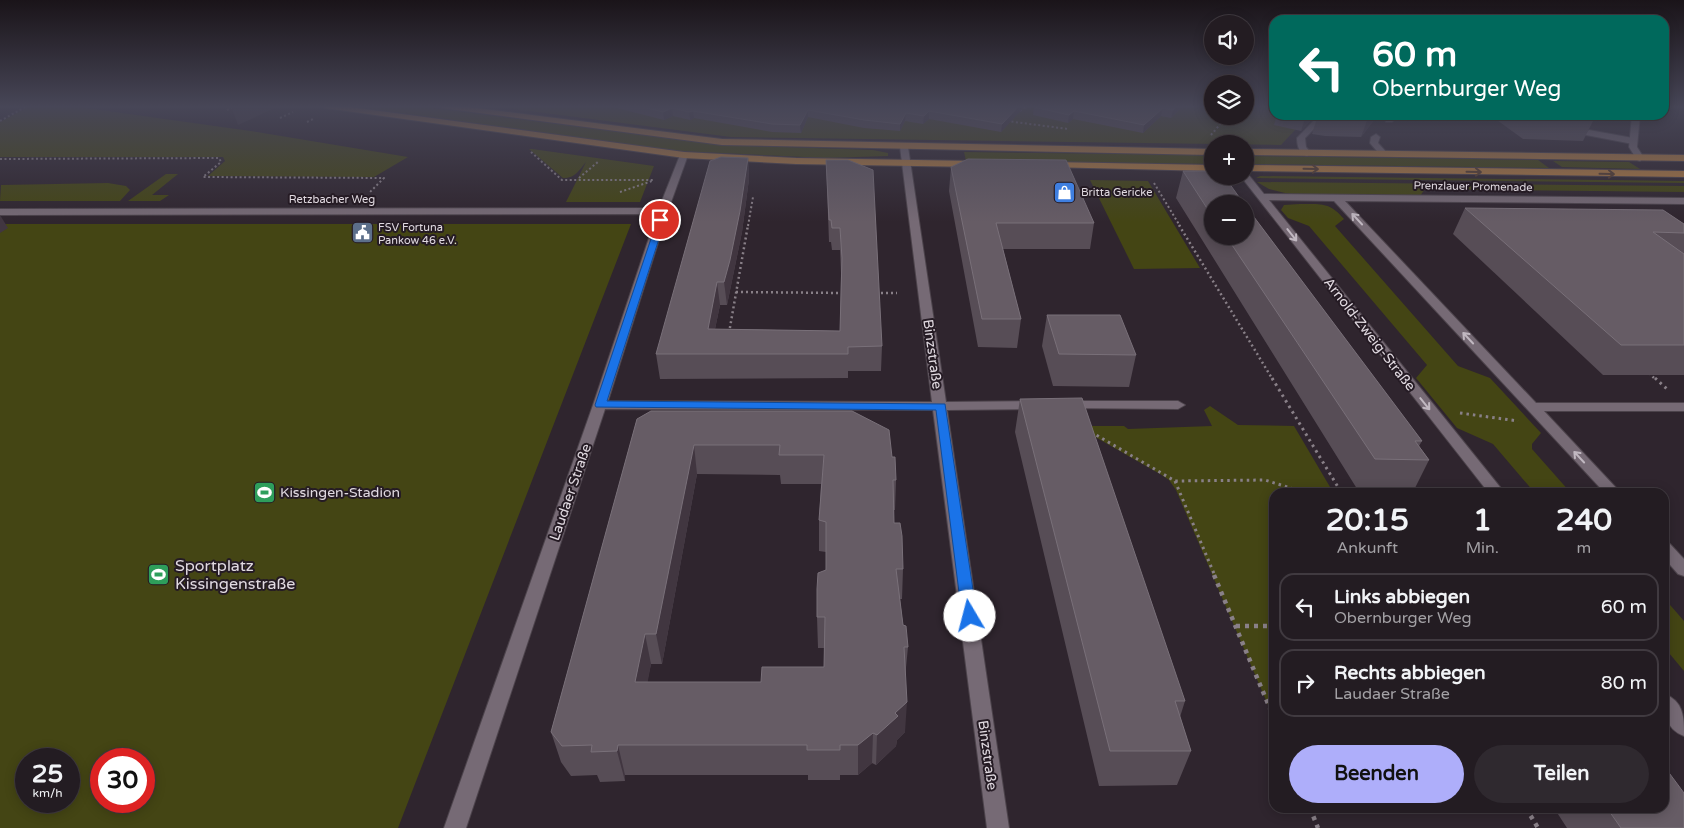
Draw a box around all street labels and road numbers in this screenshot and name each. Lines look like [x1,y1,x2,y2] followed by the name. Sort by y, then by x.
[1413,179,1533,194] street label: Prenzlauer Promenade
[289,193,375,206] street label: Retzbacher Weg
[1320,274,1419,394] street label: Arnold-Zweig-Straße
[919,318,946,390] street label: Binzstraße
[546,441,595,543] street label: Laudaer Straße
[974,719,1001,791] street label: Binzstraße

